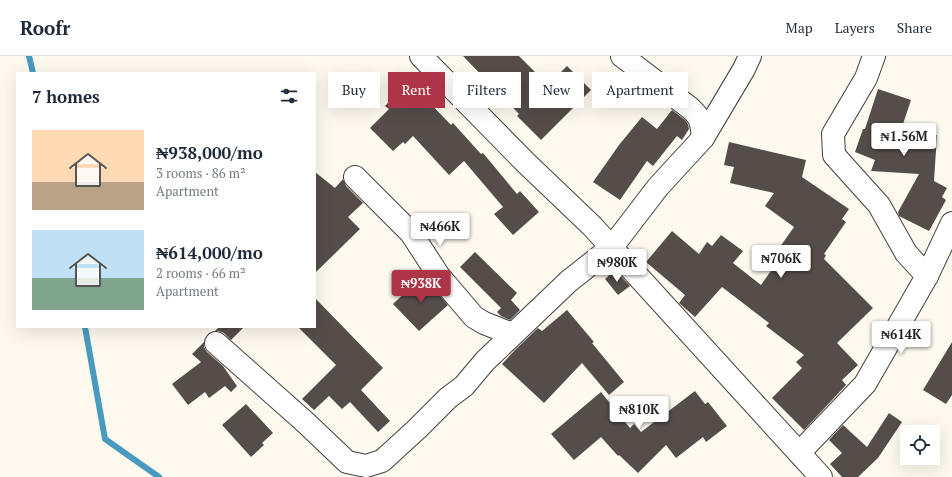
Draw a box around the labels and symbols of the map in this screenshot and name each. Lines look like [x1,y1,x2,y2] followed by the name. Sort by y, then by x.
[871,123,937,157] pin: ₦1.56M
[412,213,468,247] pin: ₦466K
[753,245,809,279] pin: ₦706K
[589,249,645,283] pin: ₦980K
[393,270,449,304] pin: ₦938K
[873,321,929,355] pin: ₦614K
[611,396,667,430] pin: ₦810K

